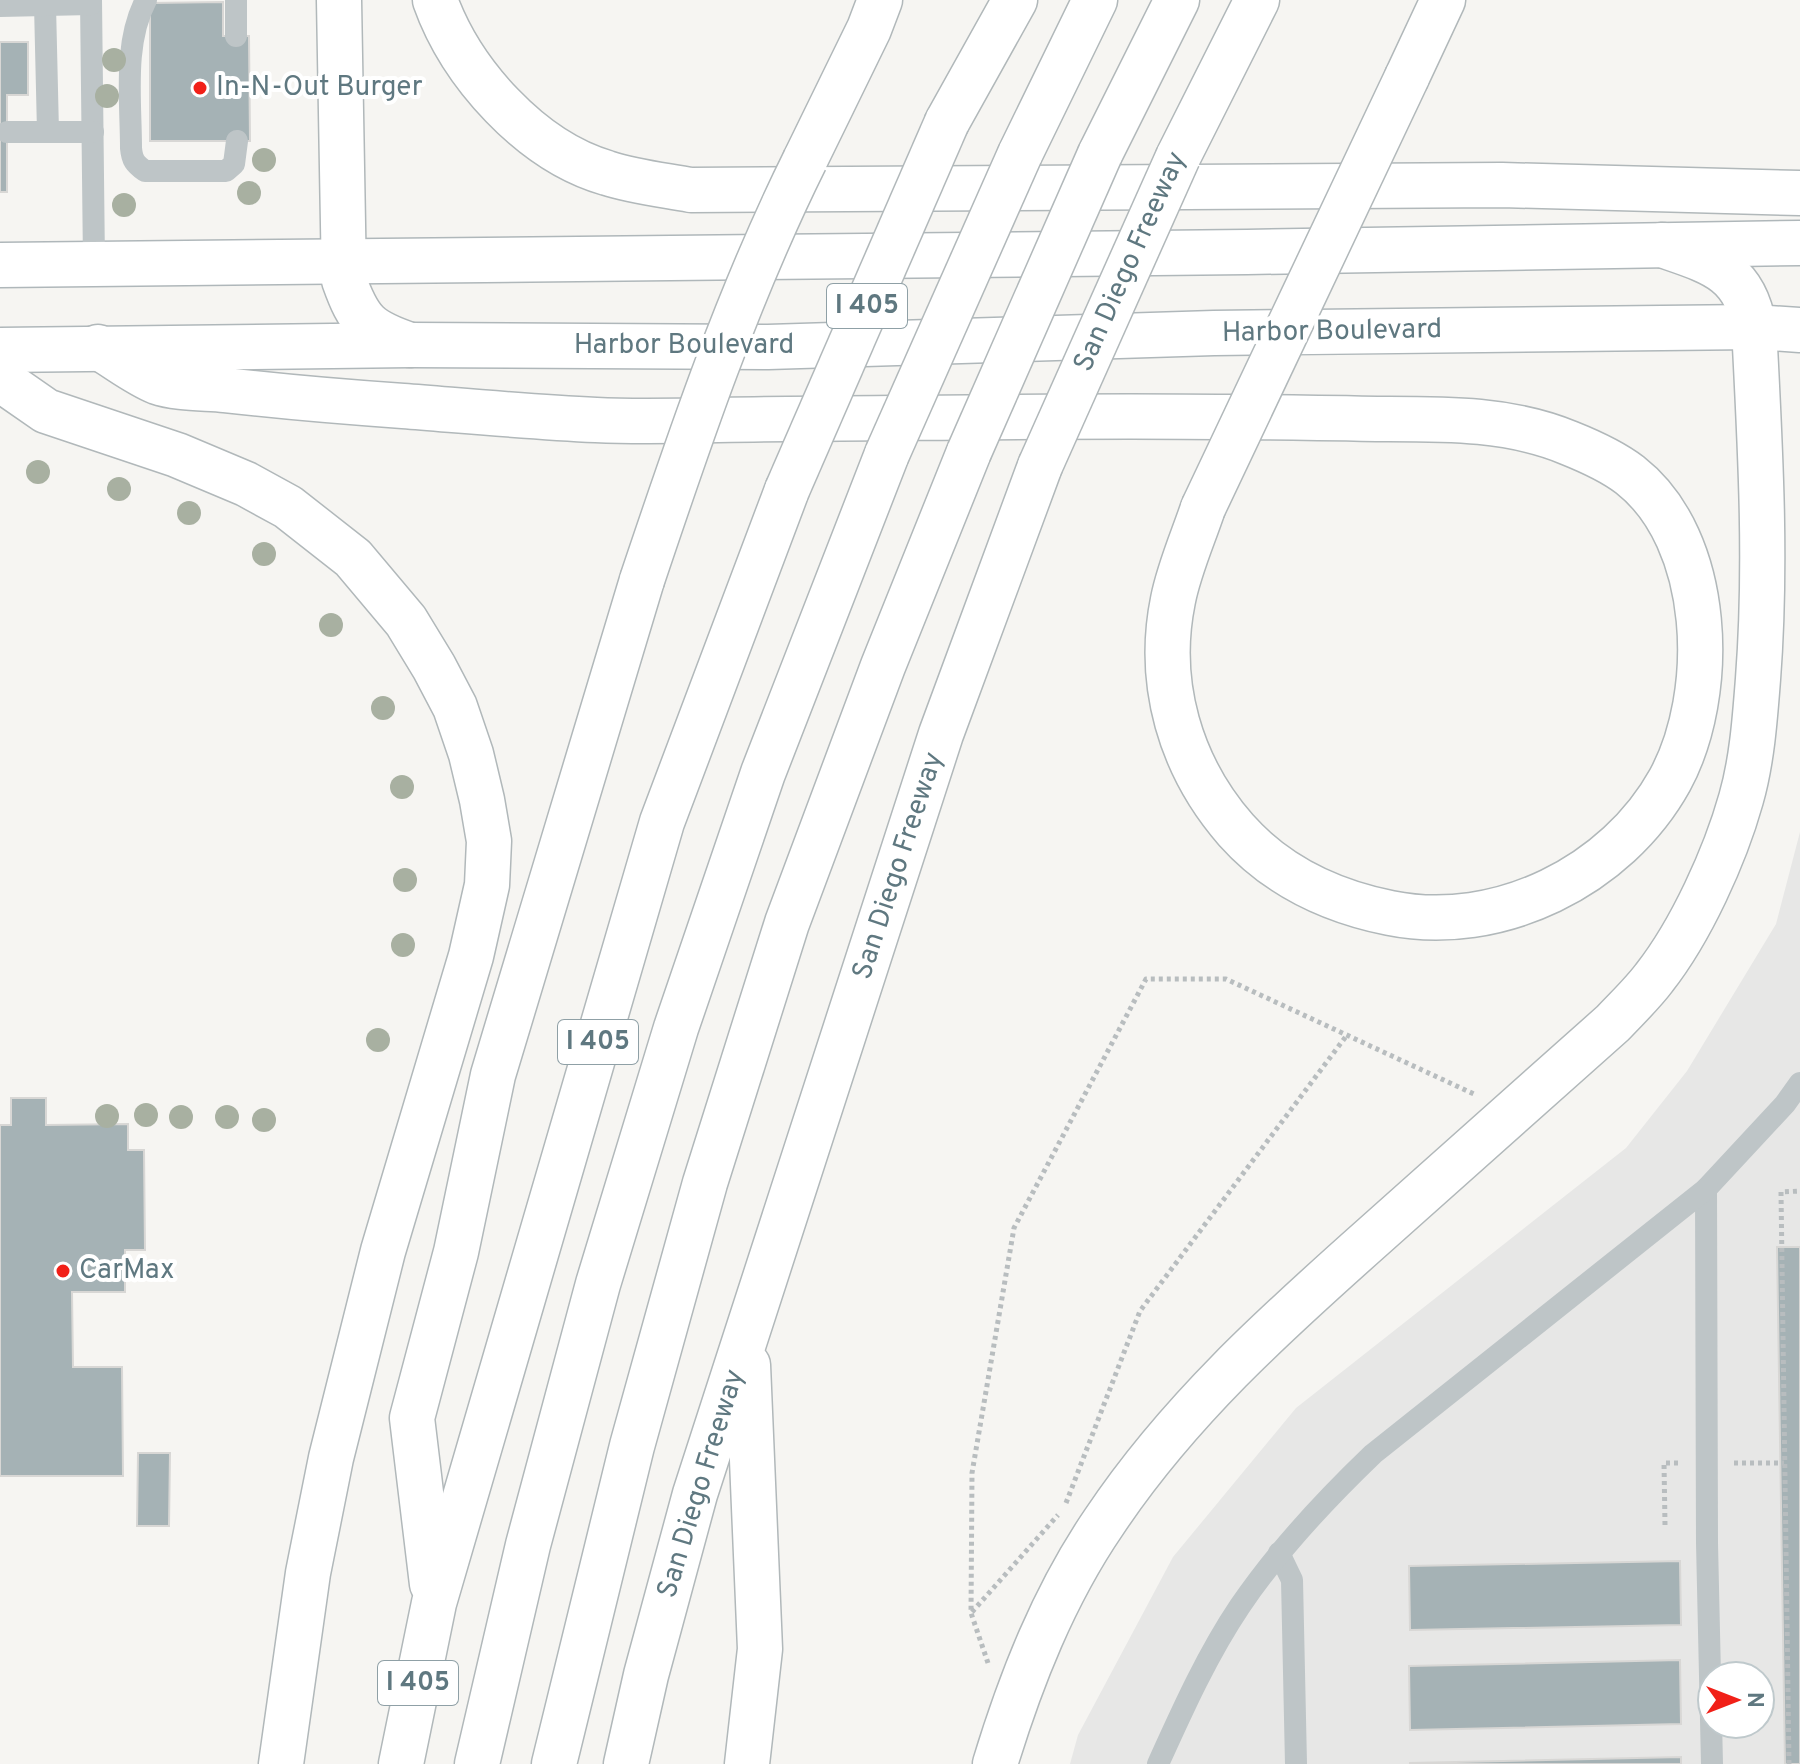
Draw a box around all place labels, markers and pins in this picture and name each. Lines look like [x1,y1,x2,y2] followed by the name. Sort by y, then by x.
[216,70,423,106] place label: In-N-Out Burger
[191,79,209,97] marker: In-N-Out Burger
[79,1253,174,1289] place label: CarMax
[54,1262,72,1280] marker: CarMax

